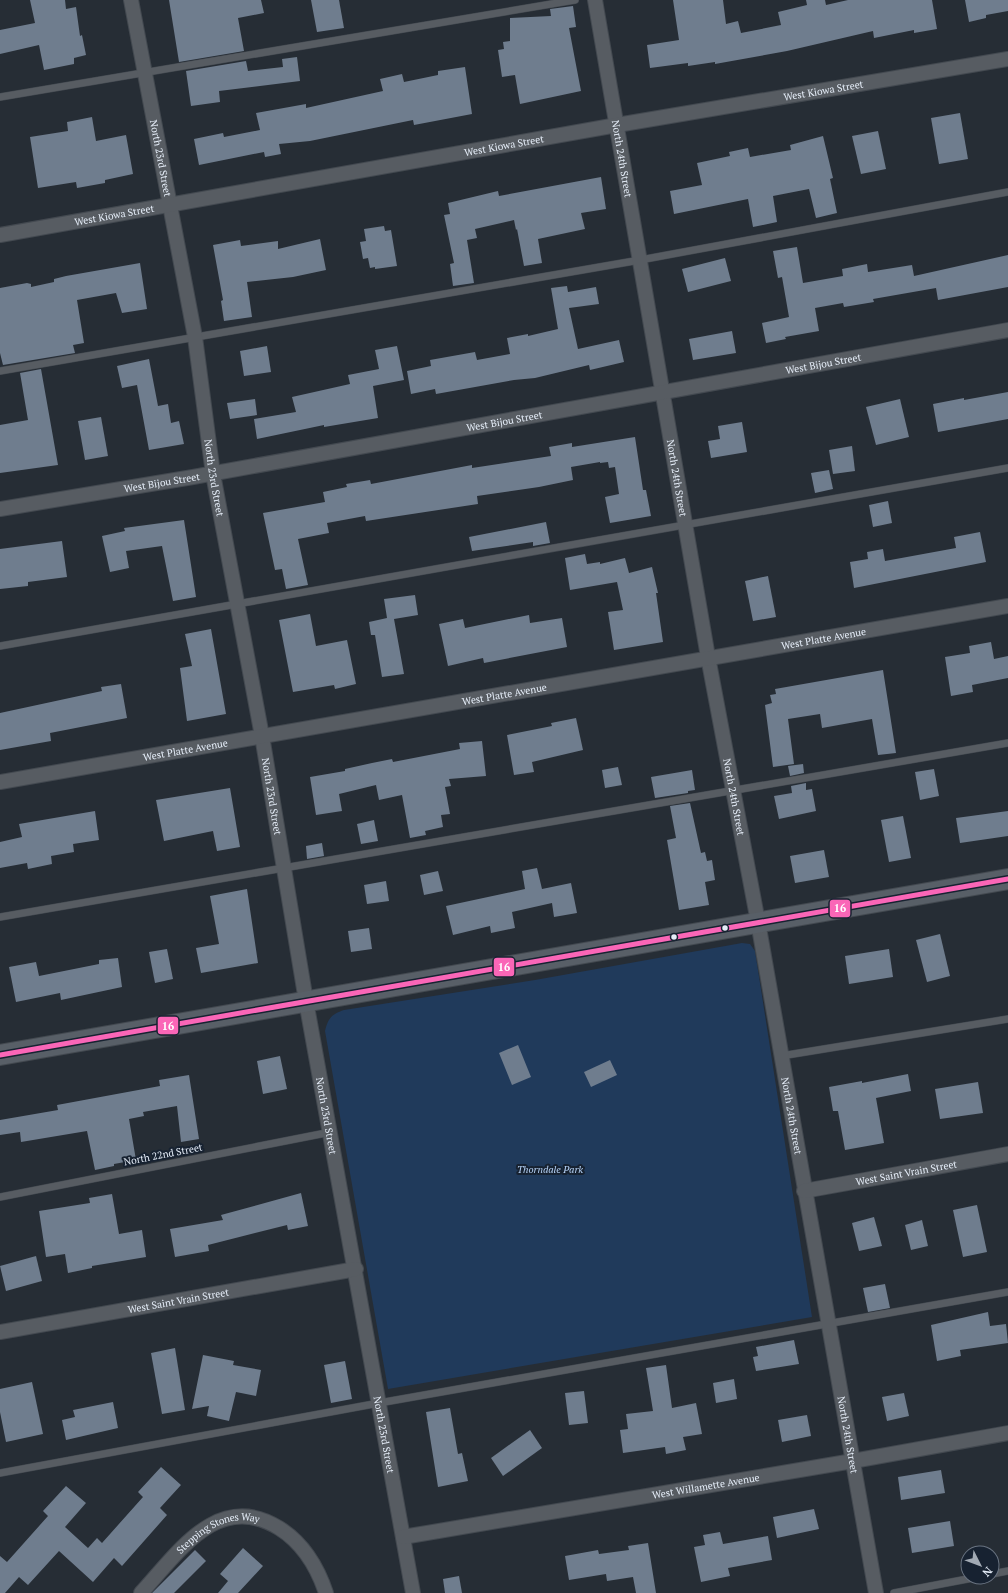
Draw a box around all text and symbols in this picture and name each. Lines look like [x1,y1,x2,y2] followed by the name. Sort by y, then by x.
[783,77,865,104] street label: West Kiowa Street
[147,119,174,198] street label: North 23rd Street
[609,119,635,199] street label: North 24th Street
[463,132,545,159] street label: West Kiowa Street
[73,202,155,229] street label: West Kiowa Street
[784,351,862,377] street label: West Bijou Street
[466,408,544,435] street label: West Bijou Street
[201,438,227,518] street label: North 23rd Street
[664,438,690,518] street label: North 24th Street
[123,470,201,495] street label: West Bijou Street
[780,625,867,652] street label: West Platte Avenue
[461,681,548,708] street label: West Platte Avenue
[142,736,229,764] street label: West Platte Avenue
[259,757,284,836] street label: North 23rd Street
[720,757,748,837] street label: North 24th Street
[829,899,851,918] line badge: 16
[834,901,846,915] text: 16
[720,923,730,933] unlabelled marker
[669,932,679,942] unlabelled marker
[493,957,515,977] line badge: 16
[498,960,510,974] text: 16
[157,1016,179,1035] line badge: 16
[162,1019,174,1033] text: 16
[313,1076,340,1156] street label: North 23rd Street
[778,1076,805,1156] street label: North 24th Street
[123,1140,204,1169] street label: North 22nd Street
[855,1157,958,1188] street label: West Saint Vrain Street
[517,1163,583,1176] park label: Thorndale Park
[127,1286,230,1316] street label: West Saint Vrain Street
[371,1395,397,1474] street label: North 23rd Street
[835,1395,861,1475] street label: North 24th Street
[651,1471,761,1502] street label: West Willamette Avenue
[174,1510,262,1557] street label: Stepping Stones Way
[960,1545,1000,1585] north arrow
[979,1564,995,1580] text: N

